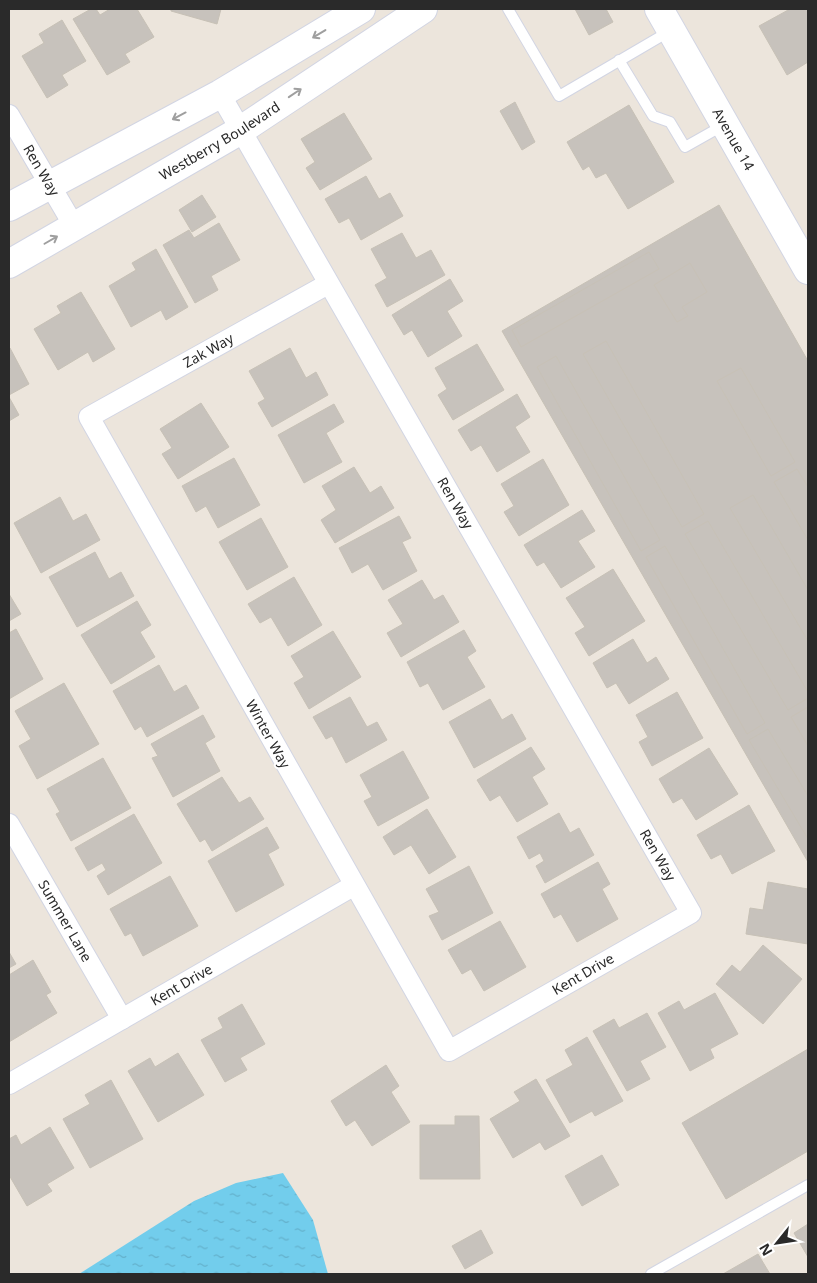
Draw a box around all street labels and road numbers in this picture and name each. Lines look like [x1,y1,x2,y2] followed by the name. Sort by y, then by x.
[156,97,284,184] street label: Westberry Boulevard
[708,104,759,174] street label: Avenue 14
[19,141,65,200] street label: Ren Way
[180,328,237,372] street label: Zak Way
[433,474,479,533] street label: Ren Way
[242,696,295,772] street label: Winter Way
[636,826,681,885] street label: Ren Way
[34,876,97,965] street label: Summer Lane
[548,948,617,999] street label: Kent Drive
[147,959,216,1010] street label: Kent Drive

